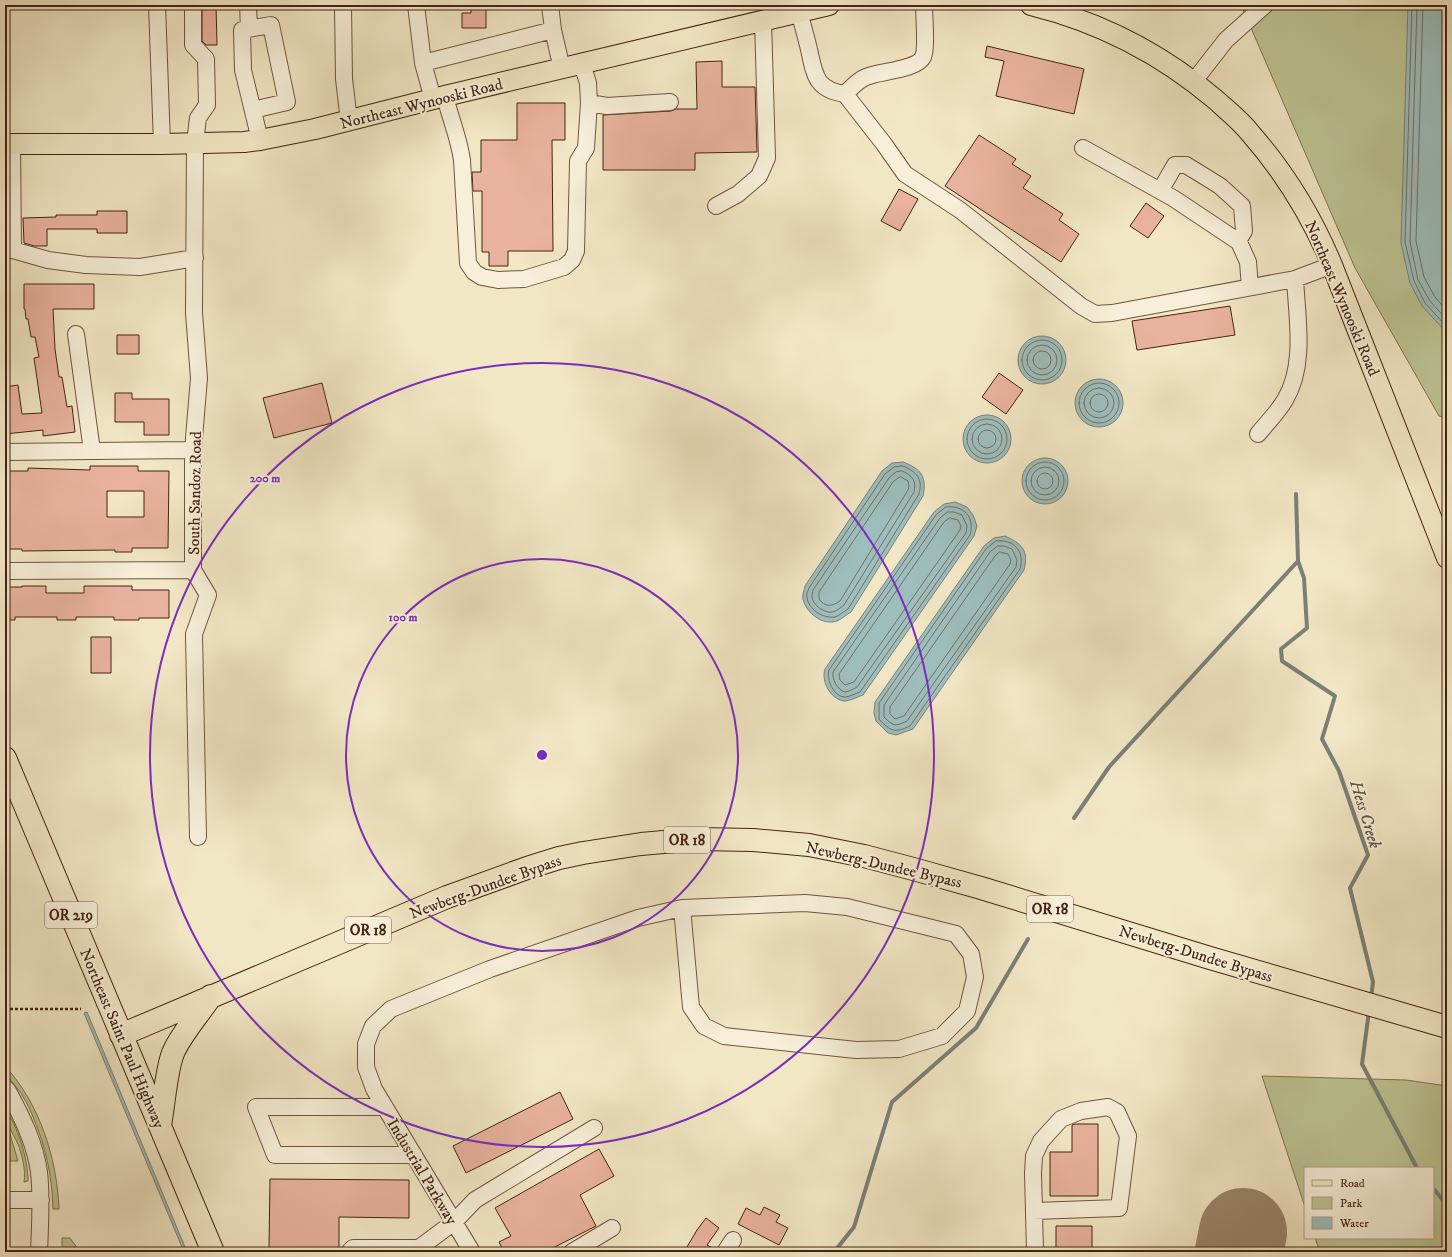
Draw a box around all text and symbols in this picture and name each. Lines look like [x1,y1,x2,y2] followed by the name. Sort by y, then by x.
[338,74,505,134] street label: Northeast Wynooski Road
[1300,218,1384,379] street label: Northeast Wynooski Road
[184,431,206,555] street label: South Sandoz Road
[250,471,280,486] text: 200 m
[389,610,417,625] text: 100 m
[535,748,549,762] centre of rings
[1344,777,1386,852] water label: Hess Creek
[664,827,710,853] road number: OR 18
[804,837,964,893] street label: Newberg-Dundee Bypass
[407,850,564,924] street label: Newberg-Dundee Bypass
[1027,896,1073,922] road number: OR 18
[45,902,97,928] road number: OR 219
[345,917,391,943] road number: OR 18
[1116,921,1275,987] street label: Newberg-Dundee Bypass
[75,945,169,1132] street label: Northeast Saint Paul Highway
[383,1115,462,1229] street label: Industrial Parkway
[1304,1167,1434,1239] legend
[1340,1176,1365,1191] text: Road
[1340,1196,1362,1211] text: Park
[1339,1216,1369,1231] text: Water

